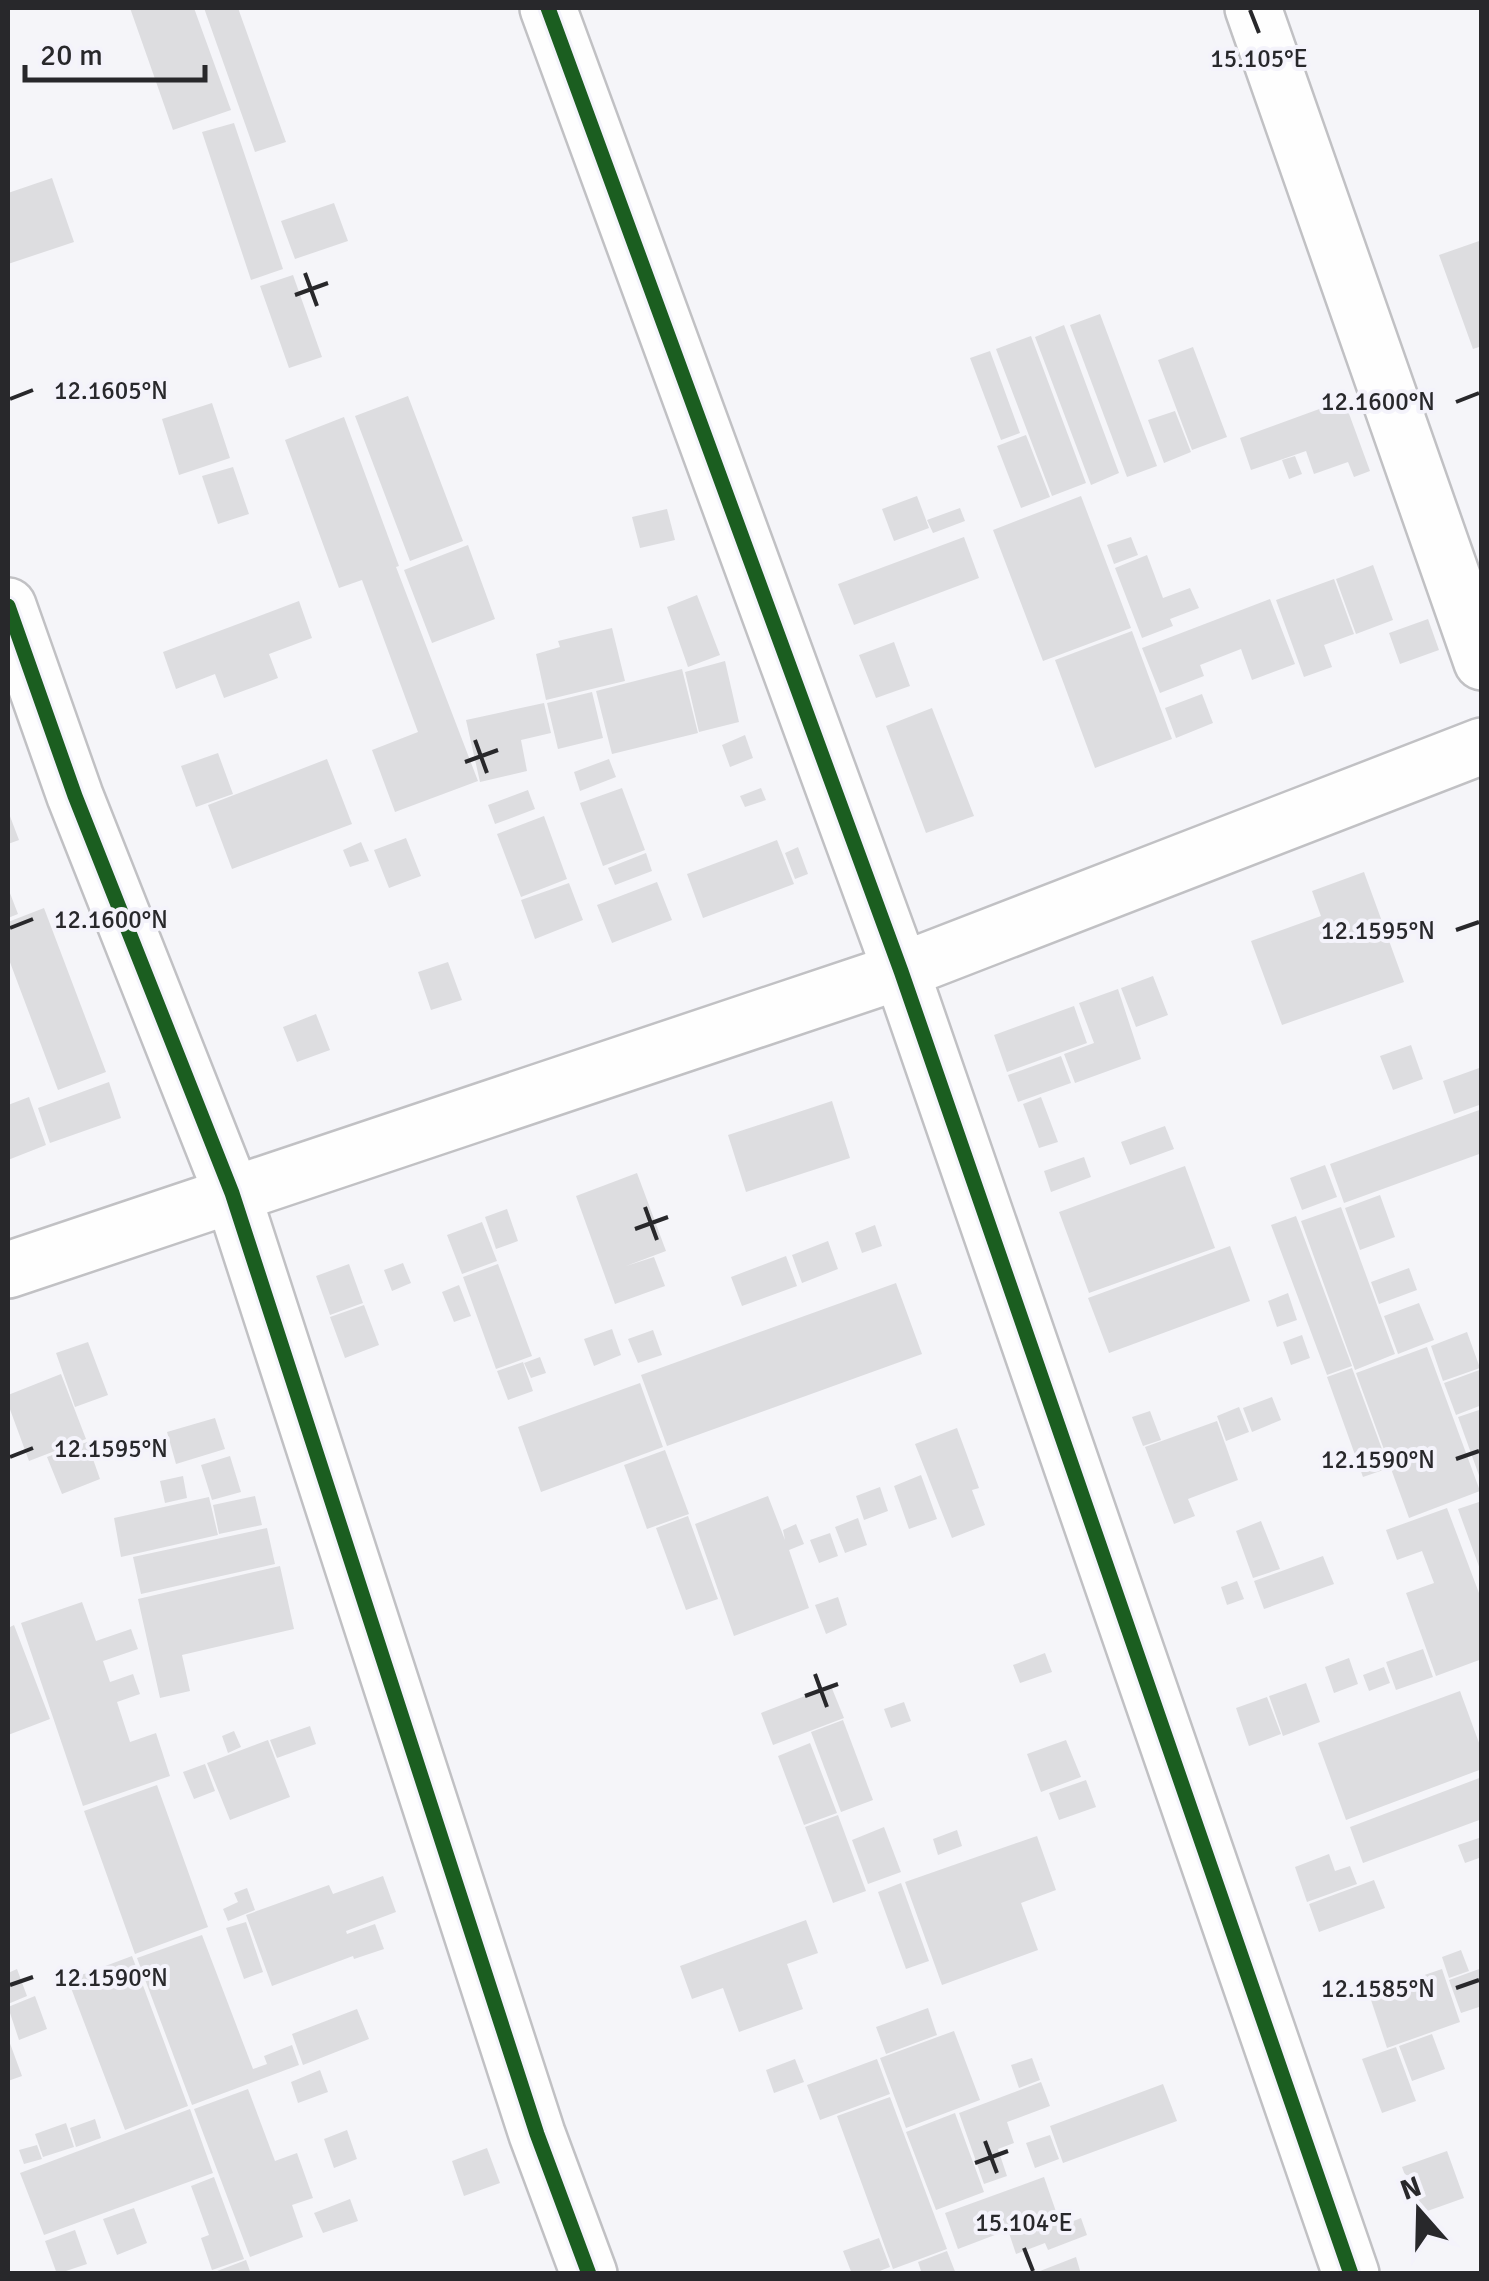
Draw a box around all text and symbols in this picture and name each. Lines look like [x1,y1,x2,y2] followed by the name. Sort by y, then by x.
[25,20,205,82] scale bar
[40,37,103,74] text: 20 m
[1210,43,1308,74] text: 15.105°E
[54,375,168,406] text: 12.1605°N
[1321,386,1435,417] text: 12.1600°N
[54,904,168,935] text: 12.1600°N
[1321,915,1435,946] text: 12.1595°N
[54,1433,168,1464] text: 12.1595°N
[1321,1444,1435,1475] text: 12.1590°N
[54,1962,168,1993] text: 12.1590°N
[1321,1973,1435,2004] text: 12.1585°N
[1369,2161,1469,2261] north arrow
[1396,2169,1426,2208] text: N
[975,2207,1073,2238] text: 15.104°E

